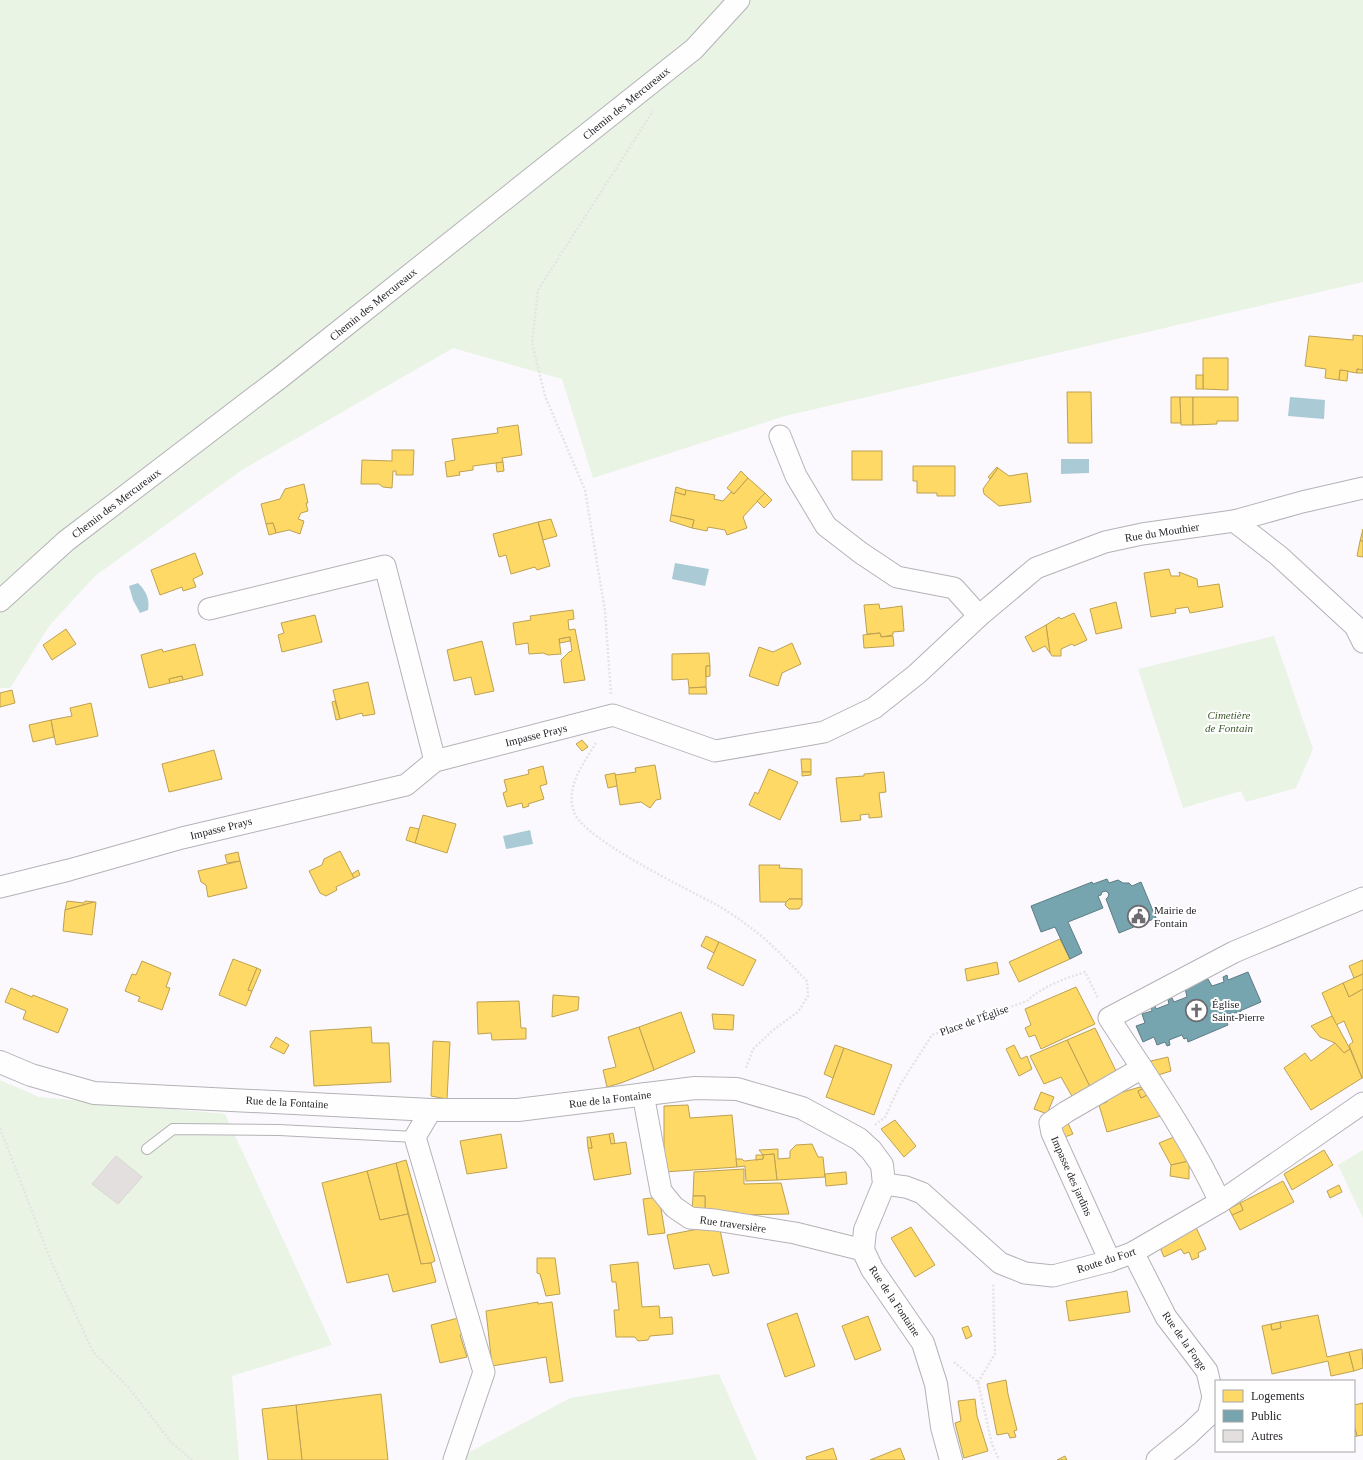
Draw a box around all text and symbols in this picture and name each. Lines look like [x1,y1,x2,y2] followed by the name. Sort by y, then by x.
[580,64,672,142] street label: Chemin des Mercureaux
[327,265,419,343] street label: Chemin des Mercureaux
[69,465,163,540] street label: Chemin des Mercureaux
[1124,520,1200,544] street label: Rue du Mouthier
[1205,709,1253,734] park label: Cimetière de Fontain
[504,722,568,748] street label: Impasse Prays
[189,815,253,841] street label: Impasse Prays
[1125,903,1151,929] public building icon: Mairie de Fontain
[1154,904,1197,929] place label: Mairie de Fontain
[1184,997,1210,1023] church icon: Église Saint-Pierre
[1212,998,1265,1023] place label: Église Saint-Pierre
[938,1002,1010,1038] street label: Place de l'Église
[568,1088,652,1110] street label: Rue de la Fontaine
[245,1094,329,1110] street label: Rue de la Fontaine
[1049,1134,1095,1218] street label: Impasse des jardins
[699,1213,767,1235] street label: Rue traversière
[1075,1245,1137,1275] street label: Route du Fort
[867,1263,923,1339] street label: Rue de la Fontaine
[1160,1309,1210,1373] street label: Rue de la Forge
[1215,1380,1355,1452] legend
[1251,1389,1305,1403] text: Logements
[1251,1409,1282,1423] text: Public
[1251,1429,1283,1443] text: Autres

